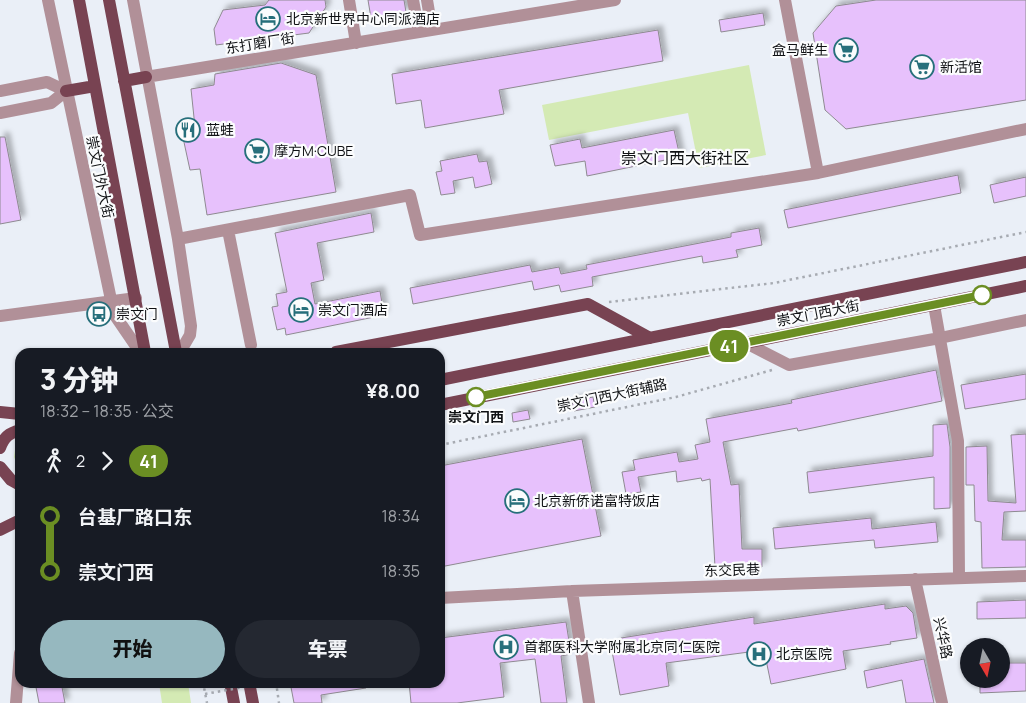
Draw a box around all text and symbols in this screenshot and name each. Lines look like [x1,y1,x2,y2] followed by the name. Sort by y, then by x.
[255,6,281,32] hotel icon: 北京新世界中心同派酒店
[286,9,440,28] place label: 北京新世界中心同派酒店
[224,28,296,57] street label: 东打磨厂街
[833,37,859,63] supermarket icon: 盒马鲜生
[772,40,828,59] place label: 盒马鲜生
[909,54,935,80] supermarket icon: 新活馆
[940,57,982,76] place label: 新活馆
[175,117,201,143] restaurant icon: 蓝蛙
[206,120,234,139] place label: 蓝蛙
[82,134,119,220] street label: 崇文门外大街
[244,138,270,164] supermarket icon: 摩方M·CUBE
[274,141,353,160] place label: 摩方M·CUBE
[621,147,749,169] district label: 崇文门西大街社区
[972,285,992,305] unlabelled marker
[775,295,861,330] street label: 崇文门西大街
[288,297,314,323] hotel icon: 崇文门酒店
[318,300,388,319] place label: 崇文门酒店
[86,301,112,327] bus stop icon: 崇文门
[116,304,158,323] place label: 崇文门
[706,330,752,362] line badge: 41
[720,334,738,358] text: 41
[40,360,118,398] text: 3 分钟
[555,374,669,415] street label: 崇文门西大街辅路
[366,378,420,404] text: ¥8.00
[466,387,486,407] marker: 崇文门西
[40,400,174,422] text: 18:32 – 18:35 · 公交
[448,407,504,426] place label: 崇文门西
[40,447,68,475] icon: walk
[93,447,121,475] icon: forward
[139,449,158,473] text: 41
[76,450,85,472] text: 2
[504,488,530,514] hotel icon: 北京新侨诺富特饭店
[534,491,660,510] place label: 北京新侨诺富特饭店
[78,504,192,530] text: 台基厂路口东
[381,505,420,527] text: 18:34
[78,559,154,585] text: 崇文门西
[704,559,760,580] street label: 东交民巷
[382,560,420,582] text: 18:35
[930,615,957,660] street label: 兴华路
[40,620,225,678] button: 开始
[235,620,420,678] button: 车票
[493,634,519,660] hospital icon: 首都医科大学附属北京同仁医院
[524,637,720,656] place label: 首都医科大学附属北京同仁医院
[960,638,1010,688] north arrow
[960,638,1010,688] map controls
[746,641,772,667] hospital icon: 北京医院
[776,644,832,663] place label: 北京医院

